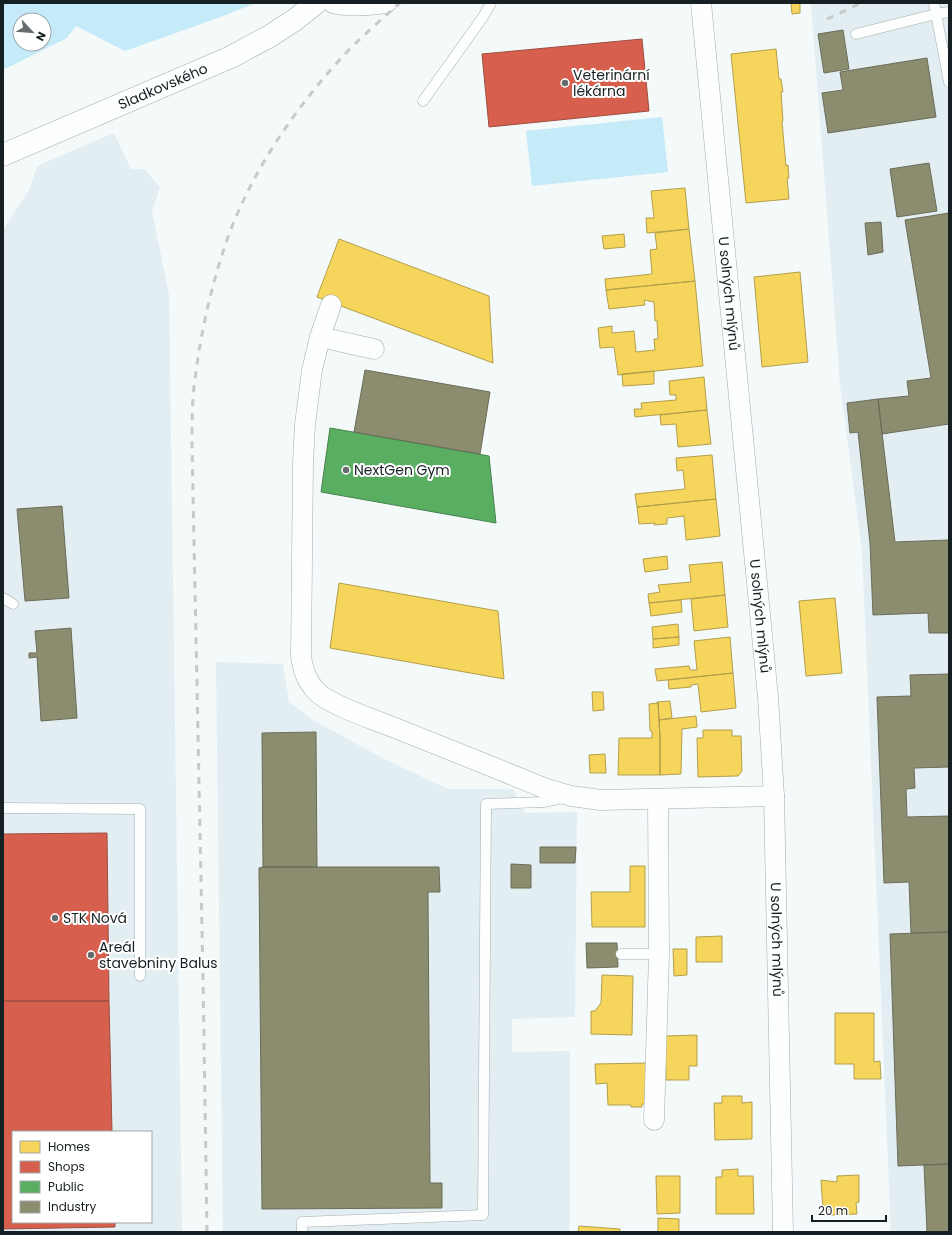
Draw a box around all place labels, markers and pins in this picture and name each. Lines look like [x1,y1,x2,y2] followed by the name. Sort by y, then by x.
[573,65,650,101] place label: Veterinární lékárna
[560,78,570,88] marker: Veterinární lékárna
[354,460,450,480] place label: NextGen Gym
[341,465,351,475] marker: NextGen Gym
[63,908,127,928] place label: STK Nová
[50,913,60,923] marker: STK Nová
[99,937,218,973] place label: Areál stavebniny Balus
[86,950,96,960] marker: Areál stavebniny Balus

